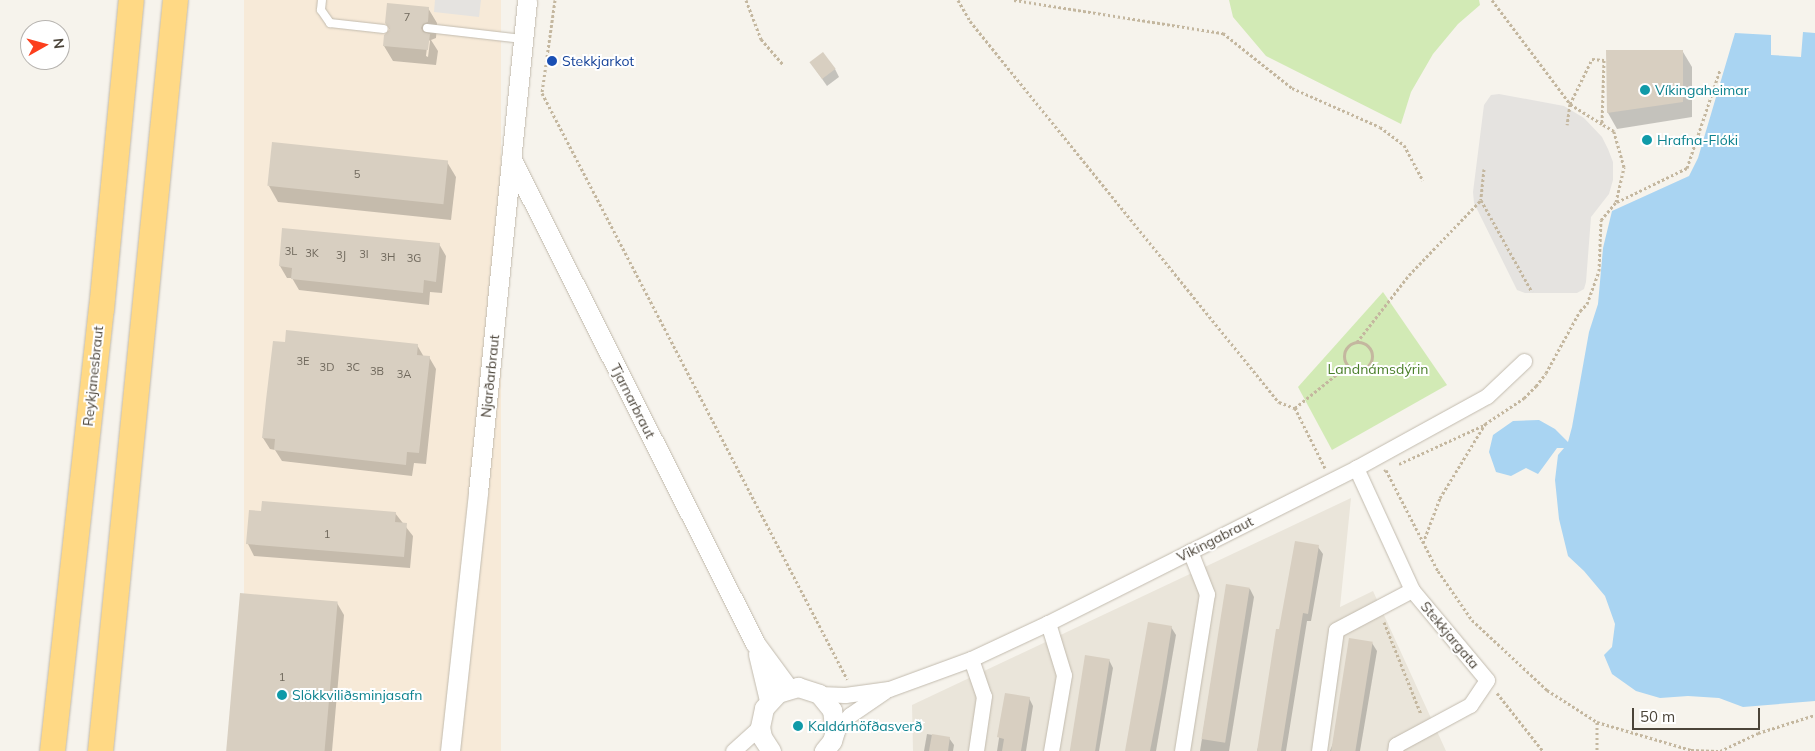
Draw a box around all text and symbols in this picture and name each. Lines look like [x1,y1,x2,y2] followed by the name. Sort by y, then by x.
[404,10,410,24] house number: 7
[20,20,70,70] north arrow
[49,37,68,50] text: N
[562,53,634,69] place label: Stekkjarkot
[546,55,558,67] marker: Stekkjarkot
[1655,82,1749,98] place label: Víkingaheimar
[1639,84,1651,96] marker: Víkingaheimar
[1657,132,1738,148] place label: Hrafna-Flóki
[1641,134,1653,146] marker: Hrafna-Flóki
[354,167,360,181] house number: 5
[285,244,297,258] house number: 3L
[305,246,319,260] house number: 3K
[359,247,369,261] house number: 3I
[336,248,346,262] house number: 3J
[380,250,396,264] house number: 3H
[407,251,421,265] house number: 3G
[79,325,107,427] street label: Reykjanesbraut
[477,334,503,418] street label: Njarðarbraut
[296,354,310,368] house number: 3E
[320,360,334,374] house number: 3D
[346,360,360,374] house number: 3C
[607,361,659,441] street label: Tjarnarbraut
[1328,361,1428,377] park label: Landnámsdýrin
[370,364,384,378] house number: 3B
[397,367,411,381] house number: 3A
[1174,513,1256,565] street label: Vikingabraut
[324,527,330,541] house number: 1
[1417,598,1483,672] street label: Stekkjargata
[279,670,285,684] house number: 1
[292,687,423,703] place label: Slökkviliðsminjasafn
[276,689,288,701] marker: Slökkviliðsminjasafn
[1635,698,1762,730] scale bar
[1640,707,1675,726] text: 50 m
[808,718,922,734] place label: Kaldárhöfðasverð
[792,720,804,732] marker: Kaldárhöfðasverð

